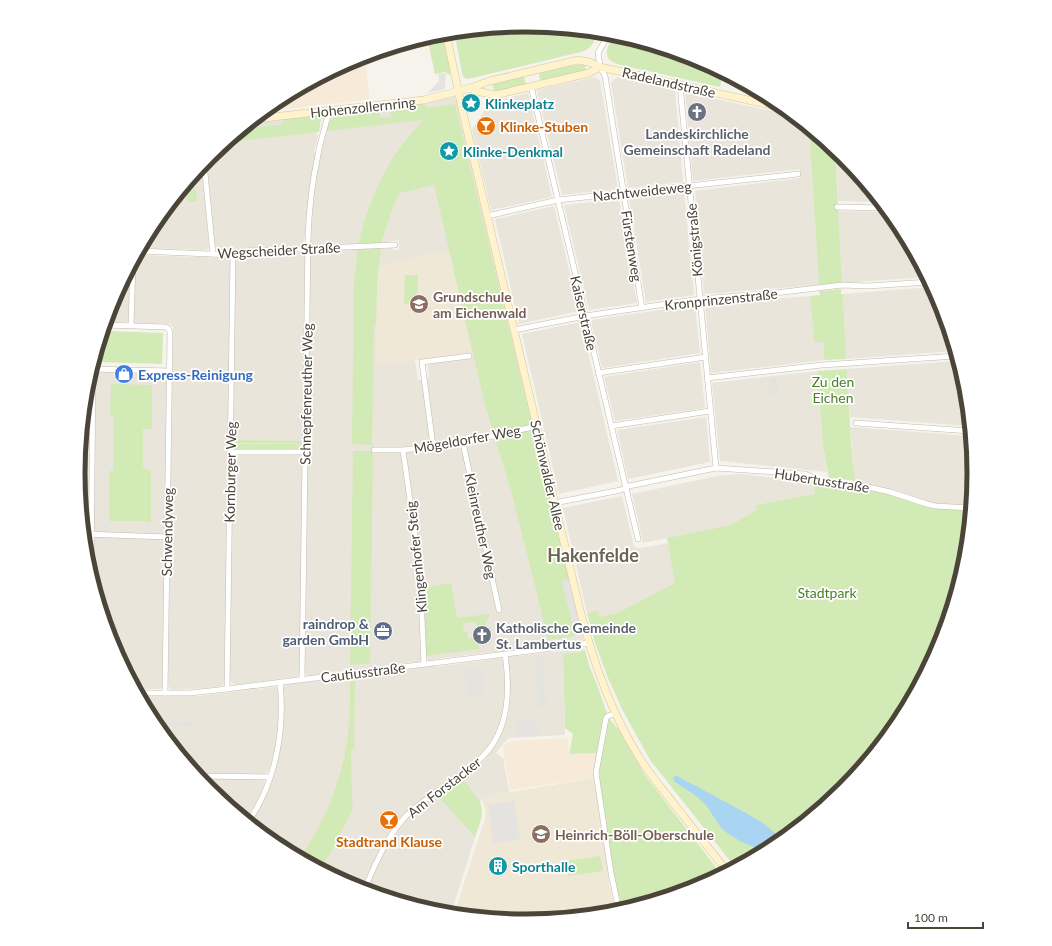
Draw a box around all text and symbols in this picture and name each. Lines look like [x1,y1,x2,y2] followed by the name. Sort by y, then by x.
[621,63,717,101] street label: Radelandstraße
[460,92,482,114] place icon: Klinkeplatz
[309,93,417,121] street label: Hohenzollernring
[485,95,555,112] place label: Klinkeplatz
[686,101,708,123] church icon: Landeskirchliche Gemeinschaft Radeland
[475,115,497,137] bar icon: Klinke-Stuben
[500,118,588,135] place label: Klinke-Stuben
[623,125,771,158] place label: Landeskirchliche Gemeinschaft Radeland
[438,140,460,162] place icon: Klinke-Denkmal
[463,143,563,160] place label: Klinke-Denkmal
[592,177,692,205] street label: Nachtweideweg
[682,203,706,277] street label: Königstraße
[618,209,646,283] street label: Fürstenweg
[217,238,341,262] street label: Wegscheider Straße
[567,274,601,352] street label: Kaiserstraße
[663,285,779,313] street label: Kronprinzenstraße
[433,288,527,321] place label: Grundschule am Eichenwald
[408,293,430,315] school or university icon: Grundschule am Eichenwald
[296,323,316,465] street label: Schnepfenreuther Weg
[113,363,135,385] shop icon: Express-Reinigung
[138,366,254,383] place label: Express-Reinigung
[812,373,854,406] park label: Zu den Eichen
[527,418,569,532] street label: Schönwalder Allee
[221,421,239,523] street label: Kornburger Weg
[412,421,522,457] street label: Mögeldorfer Weg
[773,464,871,496] street label: Hubertusstraße
[461,471,501,581] street label: Kleinreuther Weg
[158,487,176,577] street label: Schwendyweg
[402,500,430,614] street label: Klingenhofer Steig
[547,544,639,566] district label: Hakenfelde
[797,584,857,601] park label: Stadtpark
[282,615,370,648] place label: raindrop & garden GmbH
[496,619,637,652] place label: Katholische Gemeinde St. Lambertus
[372,620,394,642] office icon: raindrop & garden GmbH
[471,624,493,646] church icon: Katholische Gemeinde St. Lambertus
[320,658,406,686] street label: Cautiusstraße
[404,753,484,821] street label: Am Forstacker
[378,809,400,831] bar icon: Stadtrand Klause
[530,823,552,845] school or university icon: Heinrich-Böll-Oberschule
[555,826,714,843] place label: Heinrich-Böll-Oberschule
[336,833,443,850] place label: Stadtrand Klause
[487,855,509,877] building icon: Sporthalle
[512,858,576,875] place label: Sporthalle
[908,904,983,930] scale bar
[914,910,948,925] text: 100 m

